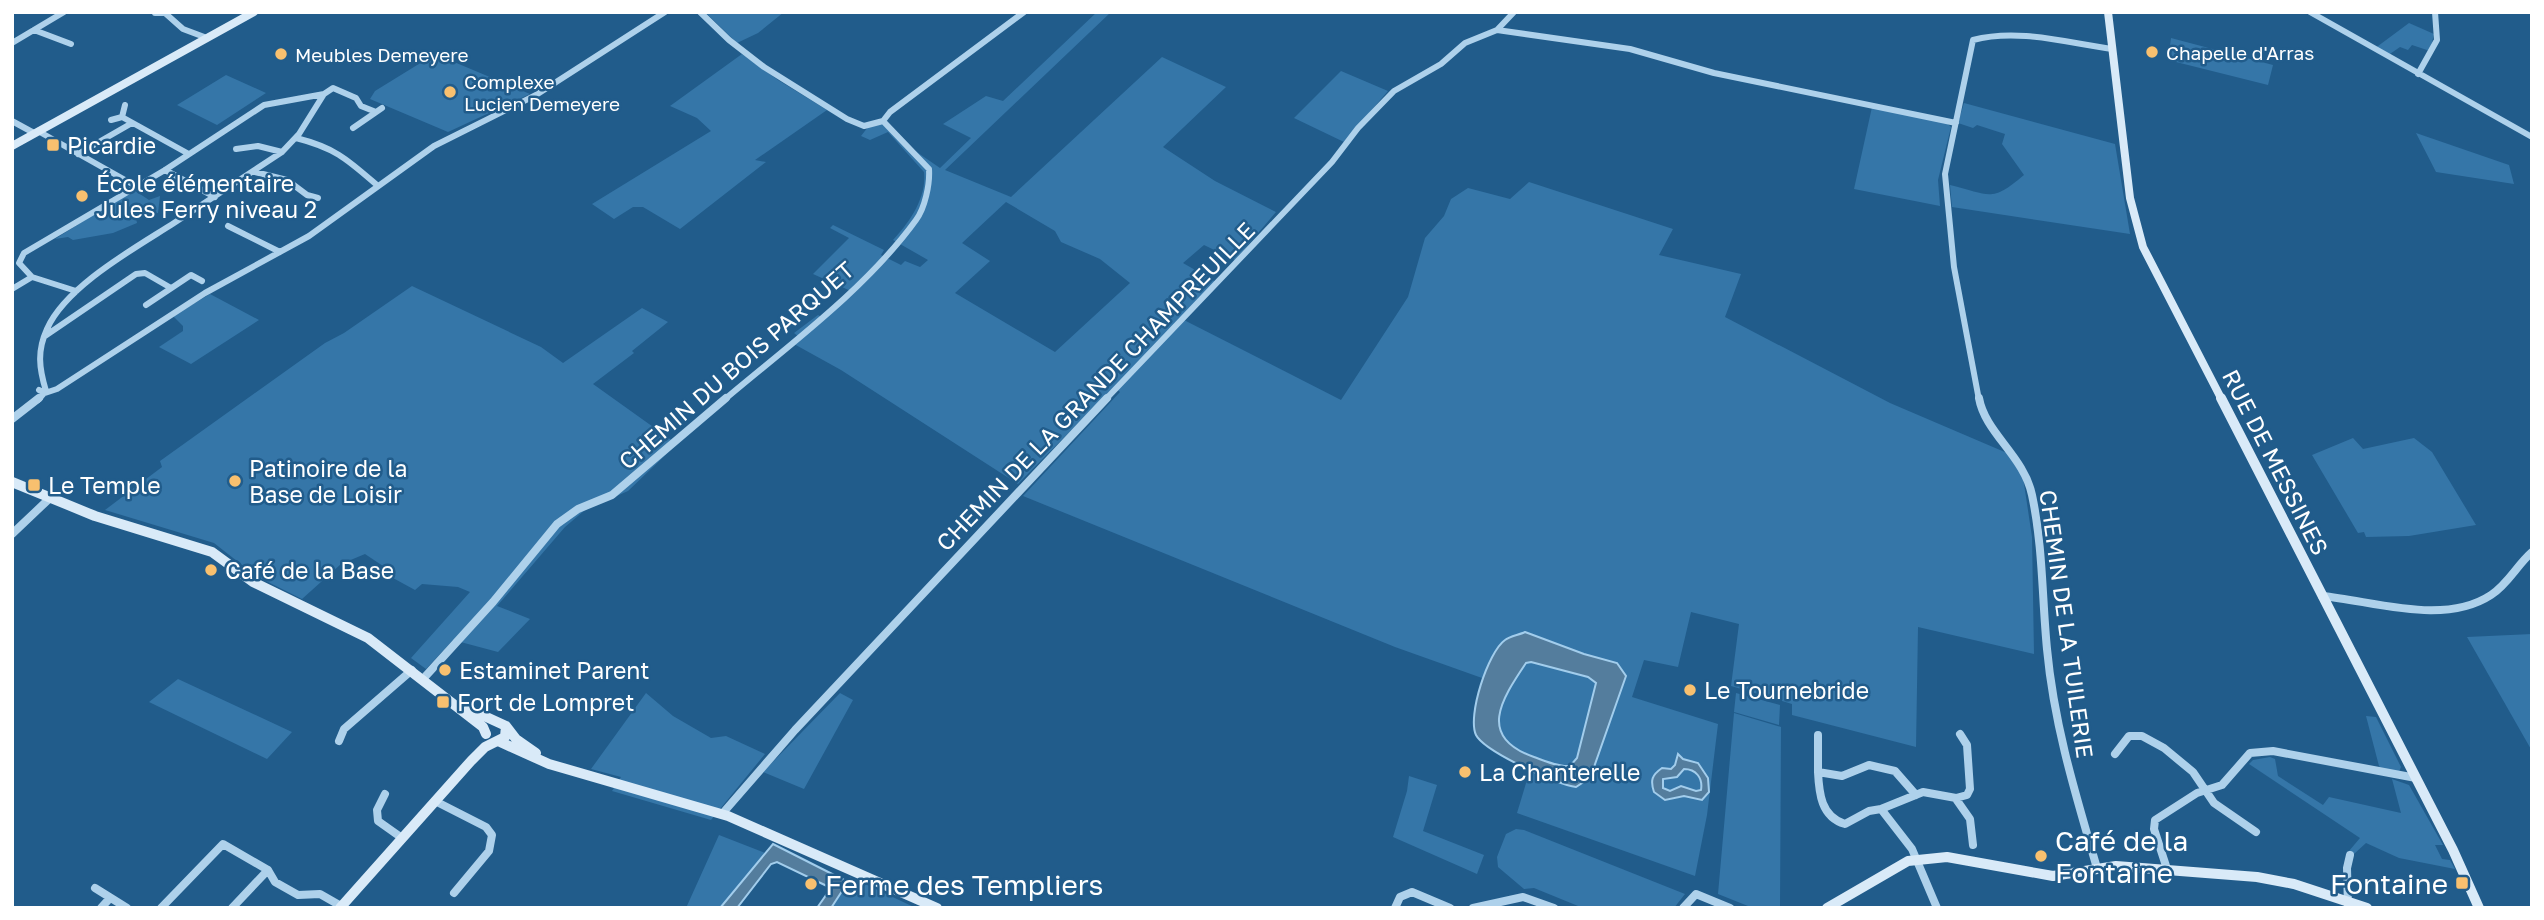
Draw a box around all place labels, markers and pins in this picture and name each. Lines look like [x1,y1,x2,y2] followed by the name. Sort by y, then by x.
[2166,41,2314,64] place label: Chapelle d'Arras
[295,43,469,66] place label: Meubles Demeyere
[2144,44,2160,60] marker: Chapelle d'Arras
[273,46,289,62] marker: Meubles Demeyere
[464,70,620,115] place label: Complexe Lucien Demeyere
[442,84,458,100] marker: Complexe Lucien Demeyere
[67,131,156,159] place label: Picardie
[45,137,61,153] marker: Picardie
[96,169,317,223] place label: École élémentaire Jules Ferry niveau 2
[74,188,90,204] marker: École élémentaire Jules Ferry niveau 2
[249,454,408,508] place label: Patinoire de la Base de Loisir
[48,471,160,499] place label: Le Temple
[227,473,243,489] marker: Patinoire de la Base de Loisir
[26,477,42,493] marker: Le Temple
[225,556,394,584] place label: Café de la Base
[203,562,219,578] marker: Café de la Base
[459,656,649,684] place label: Estaminet Parent
[437,662,453,678] marker: Estaminet Parent
[1704,676,1869,704] place label: Le Tournebride
[1682,682,1698,698] marker: Le Tournebride
[457,688,634,716] place label: Fort de Lompret
[435,694,451,710] marker: Fort de Lompret
[1479,758,1640,786] place label: La Chanterelle
[1457,764,1473,780] marker: La Chanterelle
[2055,824,2188,889] place label: Café de la Fontaine
[2033,848,2049,864] marker: Café de la Fontaine
[2330,867,2448,900] place label: Fontaine
[825,868,1103,901] place label: Ferme des Templiers
[2454,875,2470,891] marker: Fontaine
[803,876,819,892] marker: Ferme des Templiers

